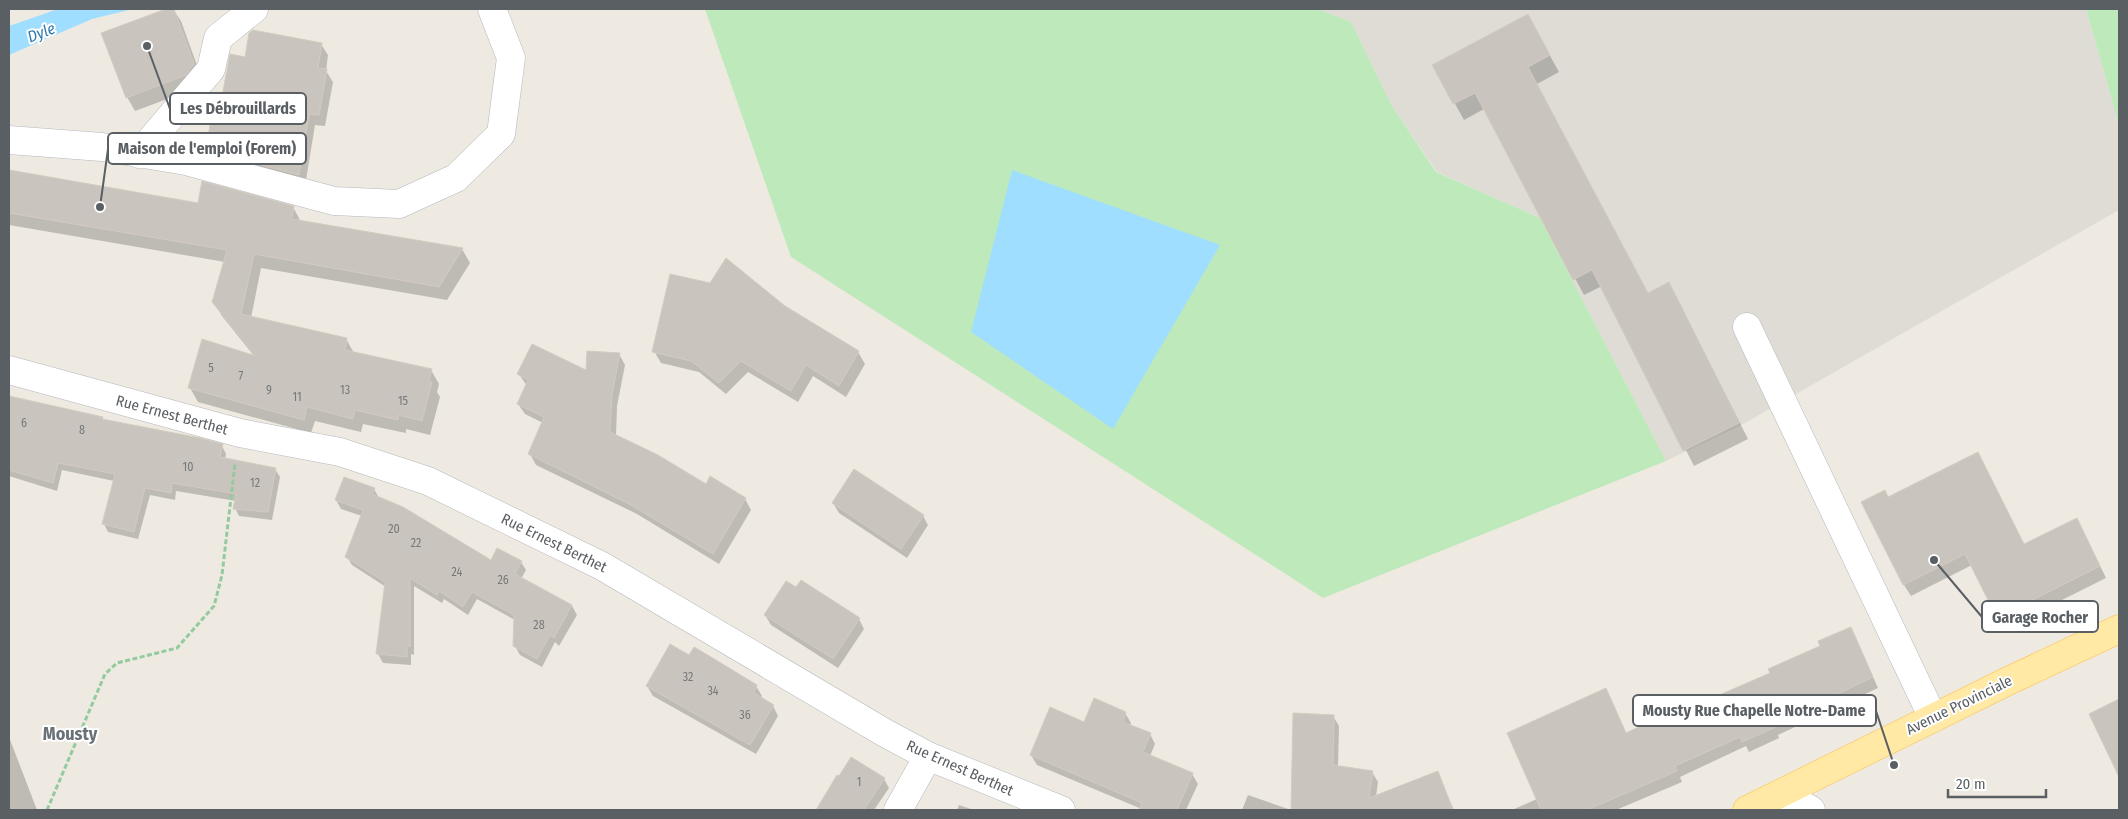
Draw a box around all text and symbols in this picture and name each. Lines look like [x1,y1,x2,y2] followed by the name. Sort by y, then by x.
[25,18,58,46] water label: Dyle
[170,93,306,124] callout: Les Débrouillards
[180,99,296,118] text: Les Débrouillards
[108,133,306,164] callout: Maison de l'emploi (Forem)
[118,139,296,158] text: Maison de l'emploi (Forem)
[208,361,214,375] house number: 5
[239,369,244,383] house number: 7
[266,383,272,397] house number: 9
[340,383,350,397] house number: 13
[292,390,302,404] house number: 11
[114,391,230,439] street label: Rue Ernest Berthet
[398,394,409,408] house number: 15
[21,416,27,430] house number: 6
[79,423,85,437] house number: 8
[183,460,193,474] house number: 10
[250,476,260,490] house number: 12
[498,510,610,576] street label: Rue Ernest Berthet
[388,522,400,536] house number: 20
[411,536,421,550] house number: 22
[452,565,463,579] house number: 24
[497,573,509,587] house number: 26
[1982,601,2098,632] callout: Garage Rocher
[1992,608,2088,627] text: Garage Rocher
[533,618,545,632] house number: 28
[683,670,693,684] house number: 32
[1903,672,2015,738] street label: Avenue Provinciale
[707,684,719,698] house number: 34
[1633,695,1876,726] callout: Mousty Rue Chapelle Notre-Dame
[1642,701,1866,720] text: Mousty Rue Chapelle Notre-Dame
[739,708,751,722] house number: 36
[43,723,98,745] district label: Mousty
[904,736,1016,800] street label: Rue Ernest Berthet
[1948,766,2046,798] scale bar
[857,775,861,789] house number: 1
[1956,775,1986,793] text: 20 m

